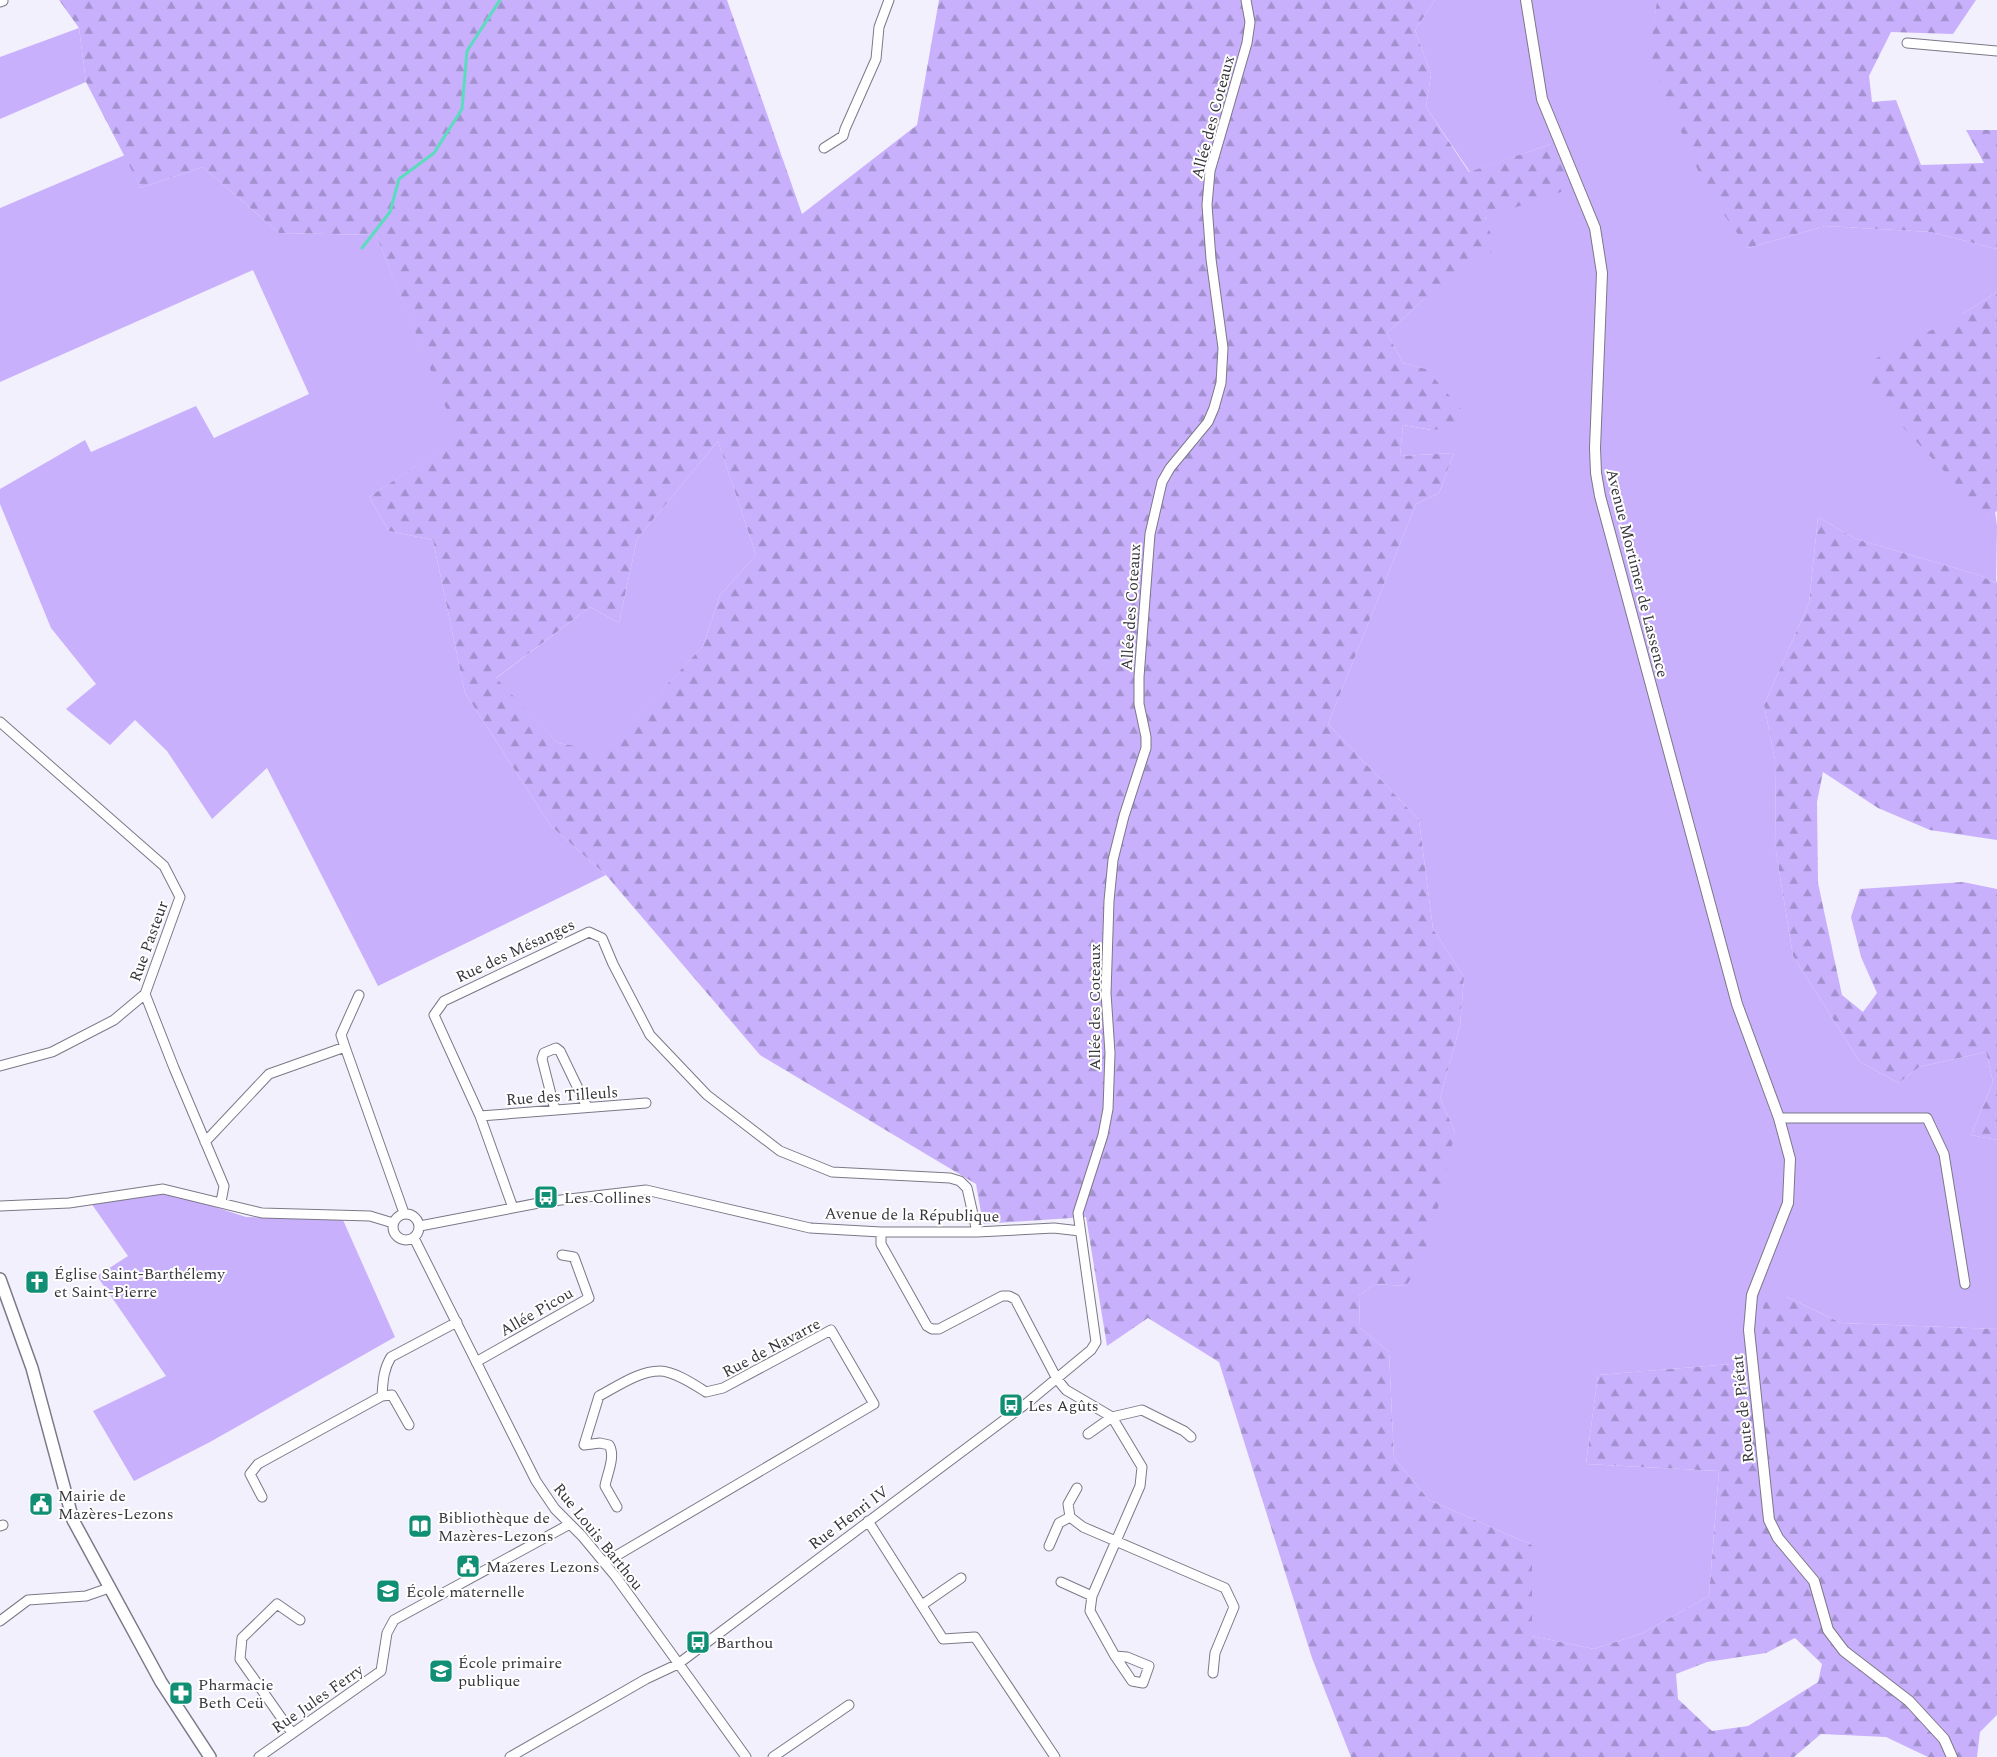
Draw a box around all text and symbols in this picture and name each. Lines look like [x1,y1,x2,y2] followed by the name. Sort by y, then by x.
[1185,53,1241,182] street label: Allée des Coteaux
[1599,466,1675,680] street label: Avenue Mortimer de Lassence
[1115,543,1147,671] street label: Allée des Coteaux
[123,898,175,985] street label: Rue Pasteur
[452,913,579,989] street label: Rue des Mésanges
[1083,944,1107,1070] street label: Allée des Coteaux
[505,1080,619,1112] street label: Rue des Tilleuls
[533,1184,559,1210] bus stop icon: Les Collines
[564,1186,651,1210] place label: Les Collines
[824,1201,1000,1229] street label: Avenue de la République
[54,1262,226,1304] place label: Église Saint-Barthélemy et Saint-Pierre
[24,1269,50,1295] church icon: Église Saint-Barthélemy et Saint-Pierre
[495,1281,578,1343] street label: Allée Picou
[718,1312,825,1384] street label: Rue de Navarre
[1725,1353,1761,1464] street label: Route de Piétat
[998,1392,1024,1418] bus stop icon: Les Agûts
[1028,1394,1099,1418] place label: Les Agûts
[547,1478,649,1596] street label: Rue Louis Barthou
[804,1480,894,1556] street label: Rue Henri IV
[58,1484,174,1526] place label: Mairie de Mazères-Lezons
[28,1491,54,1517] public building icon: Mairie de Mazères-Lezons
[438,1506,554,1548] place label: Bibliothèque de Mazères-Lezons
[407,1513,433,1539] library icon: Bibliothèque de Mazères-Lezons
[455,1553,481,1579] public building icon: Mazeres Lezons
[486,1555,600,1579] place label: Mazeres Lezons
[375,1578,401,1604] school or university icon: École maternelle
[406,1580,525,1604] place label: École maternelle
[685,1629,711,1655] bus stop icon: Barthou
[716,1631,773,1655] place label: Barthou
[458,1651,562,1693] place label: École primaire publique
[267,1657,369,1739] street label: Rue Jules Ferry
[428,1658,454,1684] school or university icon: École primaire publique
[198,1673,274,1715] place label: Pharmacie Beth Ceü
[168,1680,194,1706] pharmacy icon: Pharmacie Beth Ceü

